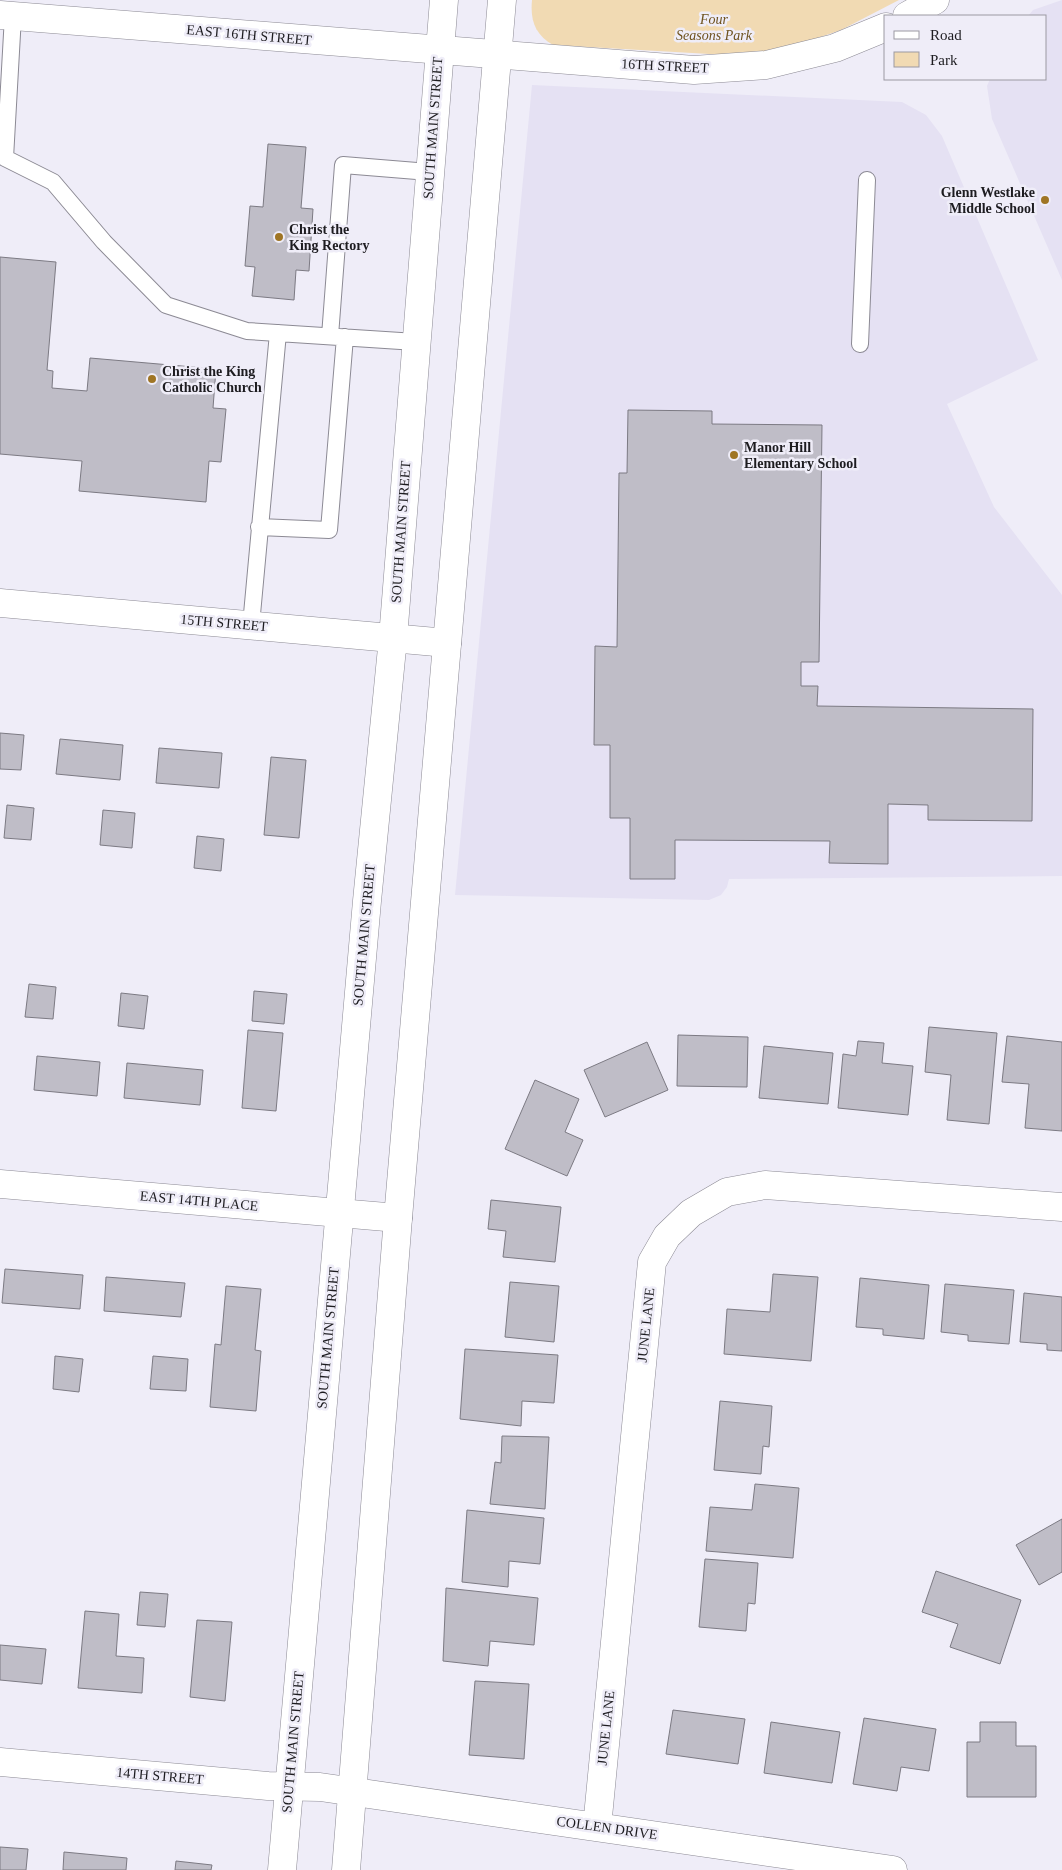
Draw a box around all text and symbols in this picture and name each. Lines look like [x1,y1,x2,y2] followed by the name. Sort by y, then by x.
[676,12,753,43] park label: Four Seasons Park
[884,15,1047,80] legend
[186,22,313,48] street label: EAST 16TH STREET
[930,27,962,43] text: Road
[930,52,958,68] text: Park
[421,56,445,200] street label: SOUTH MAIN STREET
[621,56,710,76] street label: 16TH STREET
[941,185,1035,216] place label: Glenn Westlake Middle School
[1039,194,1051,206] marker: Glenn Westlake Middle School
[289,222,369,253] place label: Christ the King Rectory
[273,231,285,243] marker: Christ the King Rectory
[162,364,262,395] place label: Christ the King Catholic Church
[146,373,158,385] marker: Christ the King Catholic Church
[744,440,857,471] place label: Manor Hill Elementary School
[728,449,740,461] marker: Manor Hill Elementary School
[389,460,413,604] street label: SOUTH MAIN STREET
[180,612,269,634] street label: 15TH STREET
[350,863,378,1007] street label: SOUTH MAIN STREET
[139,1188,259,1214] street label: EAST 14TH PLACE
[314,1266,342,1410] street label: SOUTH MAIN STREET
[635,1287,657,1363] street label: JUNE LANE
[279,1670,307,1814] street label: SOUTH MAIN STREET
[595,1690,617,1766] street label: JUNE LANE
[116,1765,205,1787] street label: 14TH STREET
[556,1814,658,1842] street label: COLLEN DRIVE

